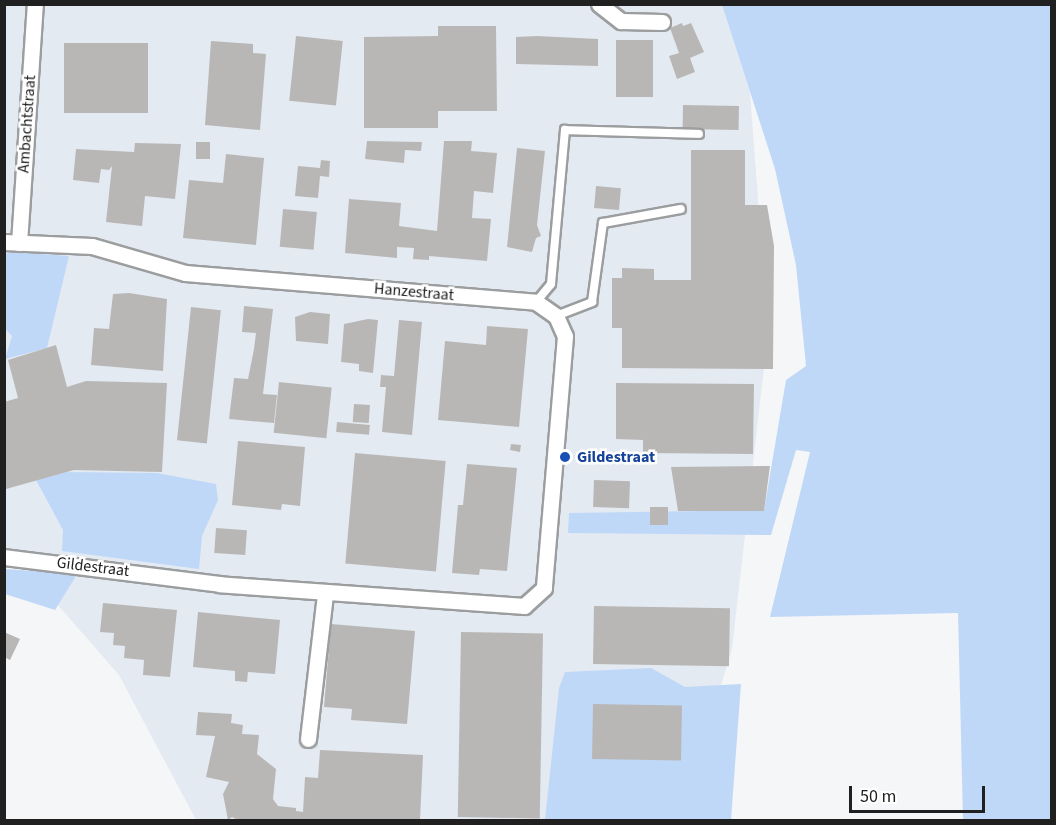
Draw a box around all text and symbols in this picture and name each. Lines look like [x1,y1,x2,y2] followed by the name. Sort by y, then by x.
[14,74,40,174] street label: Ambachtstraat
[373,279,455,305] street label: Hanzestraat
[577,447,655,467] place label: Gildestraat
[558,450,572,464] marker: Gildestraat
[56,553,130,581] street label: Gildestraat
[852,774,988,812] scale bar
[860,784,896,809] text: 50 m

